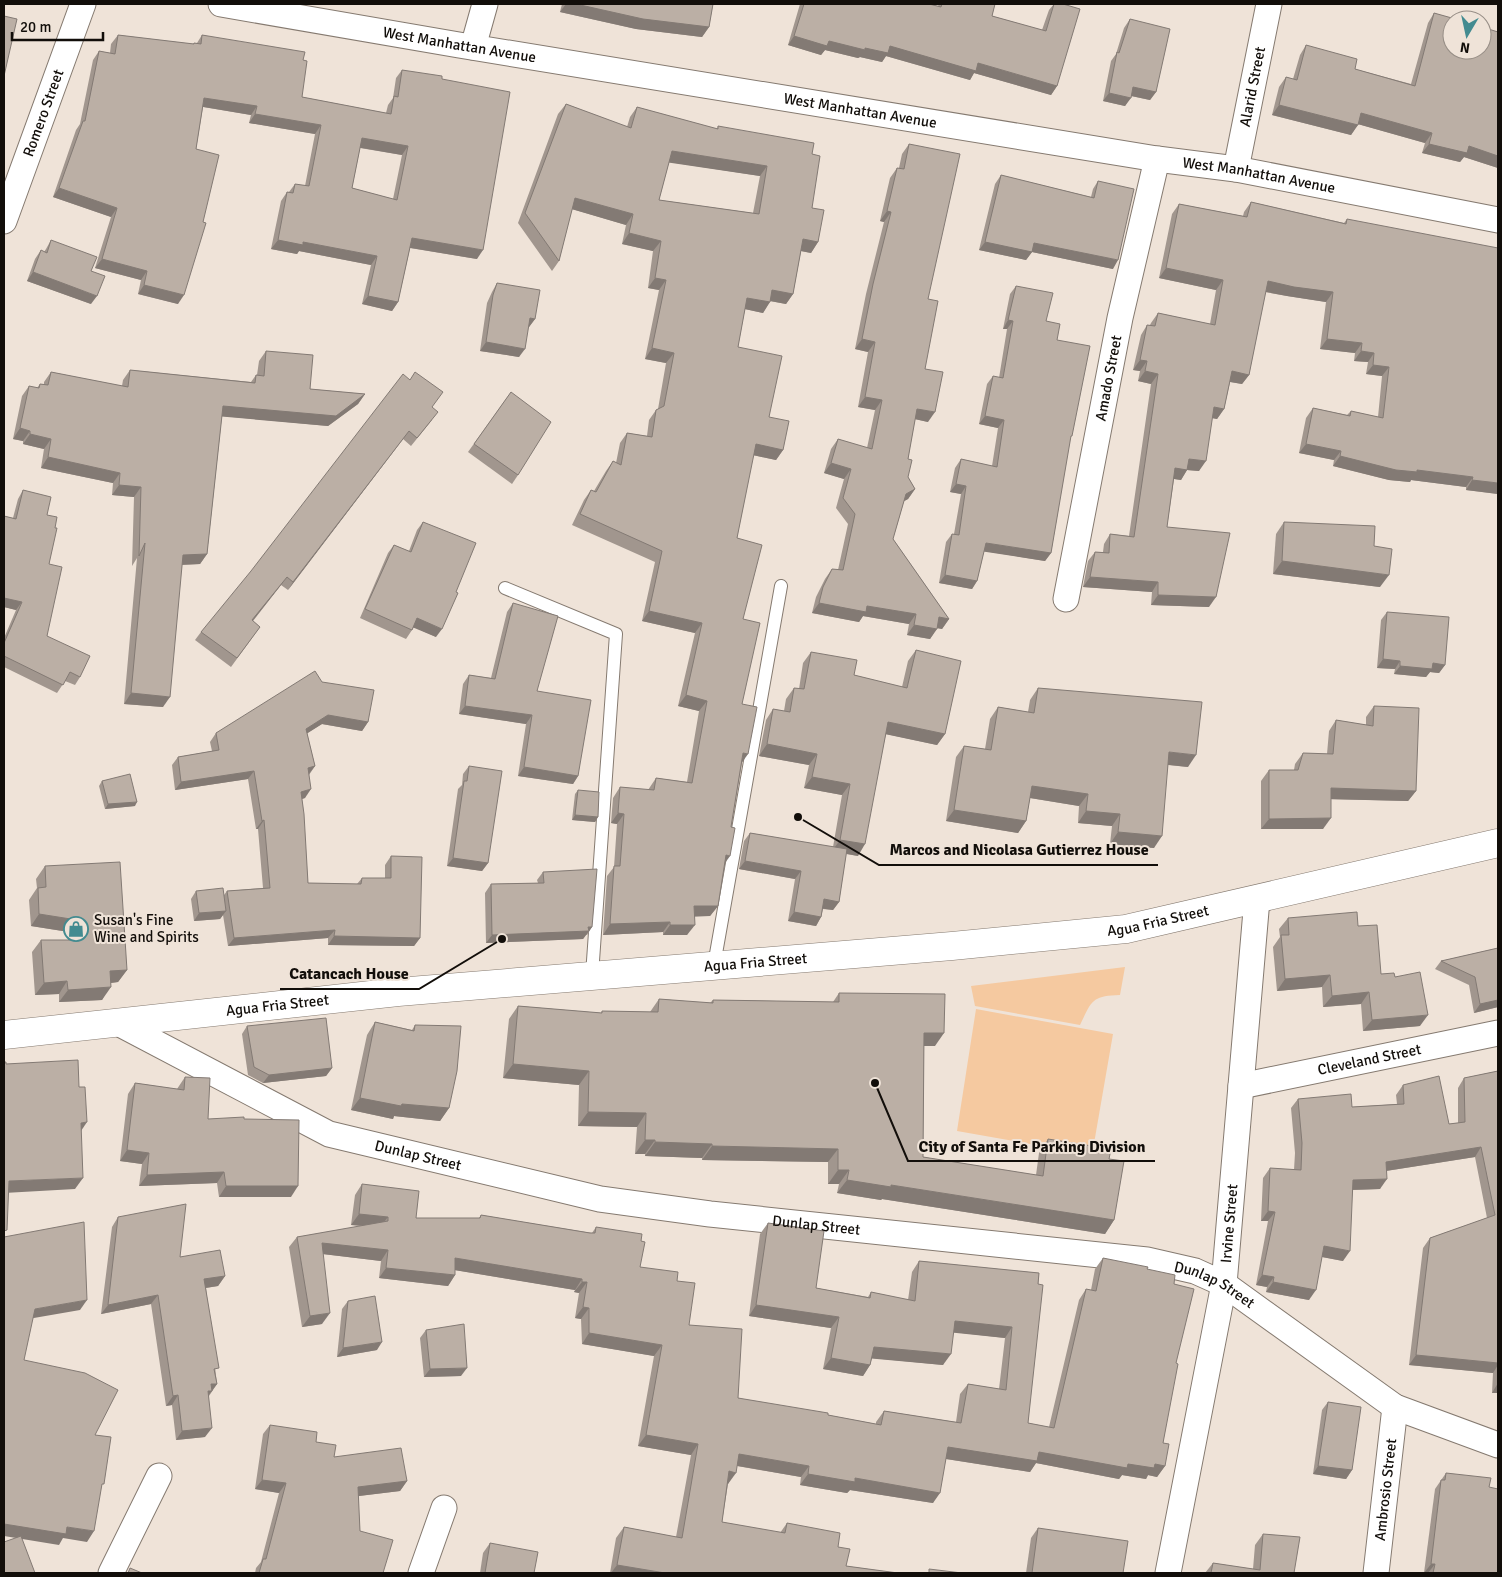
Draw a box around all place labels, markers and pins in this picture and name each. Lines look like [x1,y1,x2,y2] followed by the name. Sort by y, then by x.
[879,834,1158,865] callout: Marcos and Nicolasa Gutierrez House
[94,911,199,946] place label: Susan's Fine Wine and Spirits
[63,916,89,942] shop icon: Susan's Fine Wine and Spirits
[280,958,419,989] callout: Catancach House
[908,1130,1155,1161] callout: City of Santa Fe Parking Division

